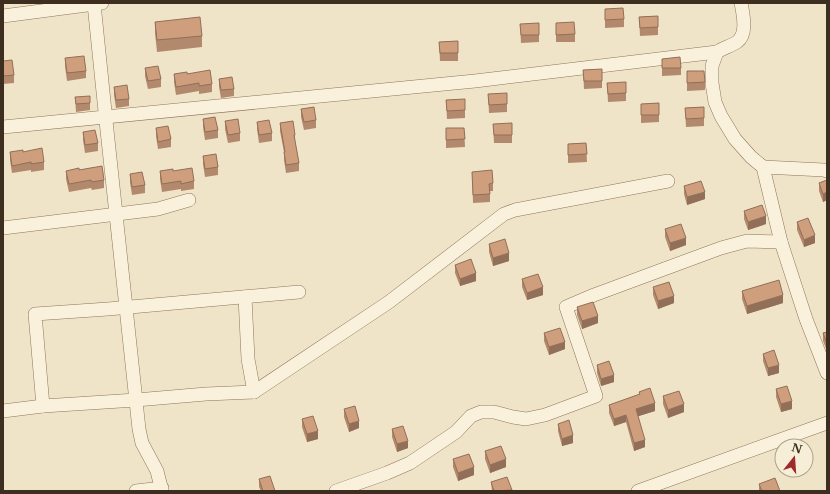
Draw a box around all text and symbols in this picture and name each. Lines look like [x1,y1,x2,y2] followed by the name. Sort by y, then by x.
[774,438,814,478] north arrow
[790,440,805,457] text: N

